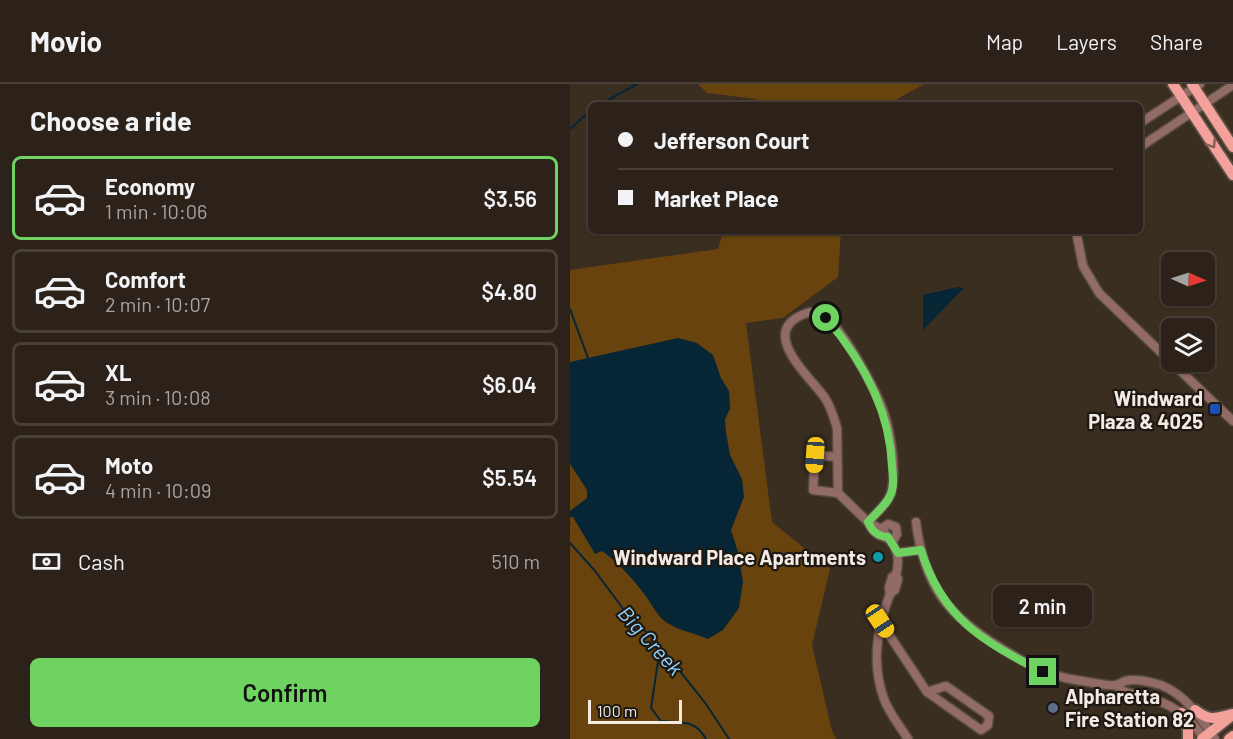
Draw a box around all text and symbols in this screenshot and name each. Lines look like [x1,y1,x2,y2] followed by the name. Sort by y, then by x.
[30,24,102,58] text: Movio
[986,29,1023,54] text: Map
[1056,29,1117,54] text: Layers
[1150,29,1203,54] text: Share
[30,104,192,136] text: Choose a ride
[654,127,809,153] text: Jefferson Court
[1205,138,1217,148] one-way arrow
[33,171,87,225] icon: car
[105,173,195,199] text: Economy
[484,185,537,211] text: $3.56
[654,185,779,211] text: Market Place
[105,199,207,223] text: 1 min · 10:06
[1161,252,1215,306] north arrow
[1161,252,1215,372] map controls
[33,264,87,318] icon: car
[105,266,186,292] text: Comfort
[481,278,537,304] text: $4.80
[105,292,210,316] text: 2 min · 10:07
[812,304,839,331] route start
[1161,318,1215,372] button: layers
[33,357,87,411] icon: car
[105,359,131,385] text: XL
[482,371,537,397] text: $6.04
[105,385,211,409] text: 3 min · 10:08
[1088,386,1203,433] place label: Windward Plaza & 4025
[1208,402,1222,416] marker: Windward Plaza & 4025
[805,436,825,474] car
[33,450,87,504] icon: car
[105,452,153,478] text: Moto
[482,464,537,490] text: $5.54
[105,478,211,502] text: 4 min · 10:09
[30,545,63,578] icon: cash
[613,545,866,569] place label: Windward Place Apartments
[78,548,125,574] text: Cash
[491,549,540,573] text: 510 m
[871,550,885,564] marker: Windward Place Apartments
[994,585,1092,627] callout: 2 min
[1019,594,1066,618] text: 2 min
[613,600,689,680] water label: Big Creek
[862,601,898,641] car
[30,658,540,727] button: Confirm
[1029,658,1056,685] route end
[1065,684,1194,731] place label: Alpharetta Fire Station 82
[588,697,682,724] scale bar
[597,701,637,720] text: 100 m
[1046,701,1060,715] marker: Alpharetta Fire Station 82

